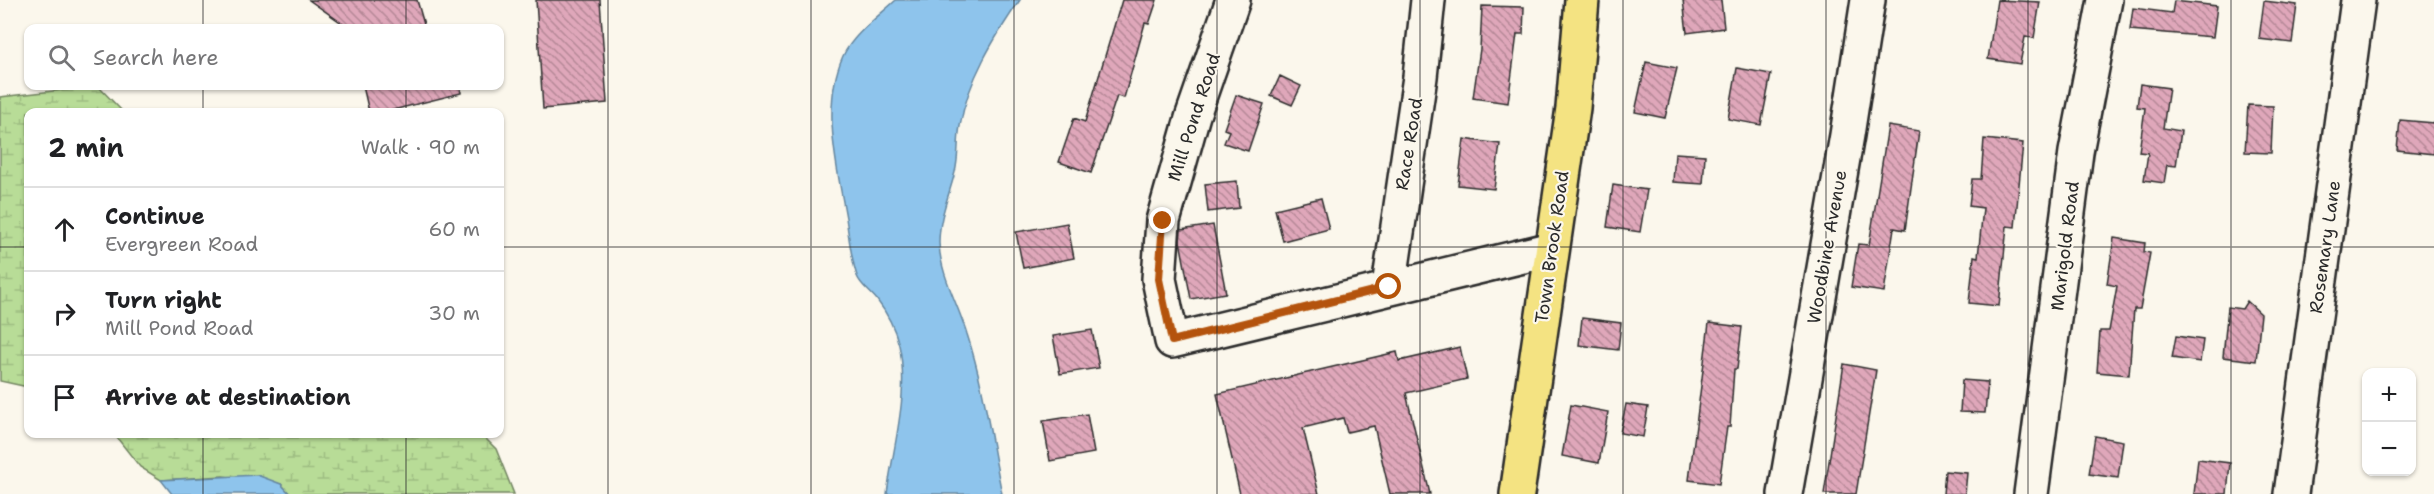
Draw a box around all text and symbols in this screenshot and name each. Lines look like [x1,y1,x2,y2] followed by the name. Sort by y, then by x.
[24,24,504,90] search box
[45,41,78,74] icon: search
[93,43,219,72] text: Search here
[1162,50,1226,184] street label: Mill Pond Road
[1390,96,1428,192] street label: Race Road
[48,130,124,165] text: 2 min
[361,134,480,160] text: Walk · 90 m
[1802,168,1852,326] street label: Woodbine Avenue
[1529,169,1575,325] street label: Town Brook Road
[2304,179,2346,315] street label: Rosemary Lane
[2045,180,2085,312] street label: Marigold Road
[105,202,205,231] text: Continue
[1149,207,1175,233] route end
[48,213,81,246] icon: ahead
[428,216,480,242] text: 60 m
[105,231,258,257] text: Evergreen Road
[1375,273,1401,299] route start
[105,286,222,315] text: Turn right
[48,297,81,330] icon: right
[428,300,480,326] text: 30 m
[105,315,254,341] text: Mill Pond Road
[2362,368,2416,476] map controls
[2362,368,2416,422] button: +
[48,381,81,414] icon: arrive
[105,383,351,412] text: Arrive at destination
[2362,422,2416,476] button: −

